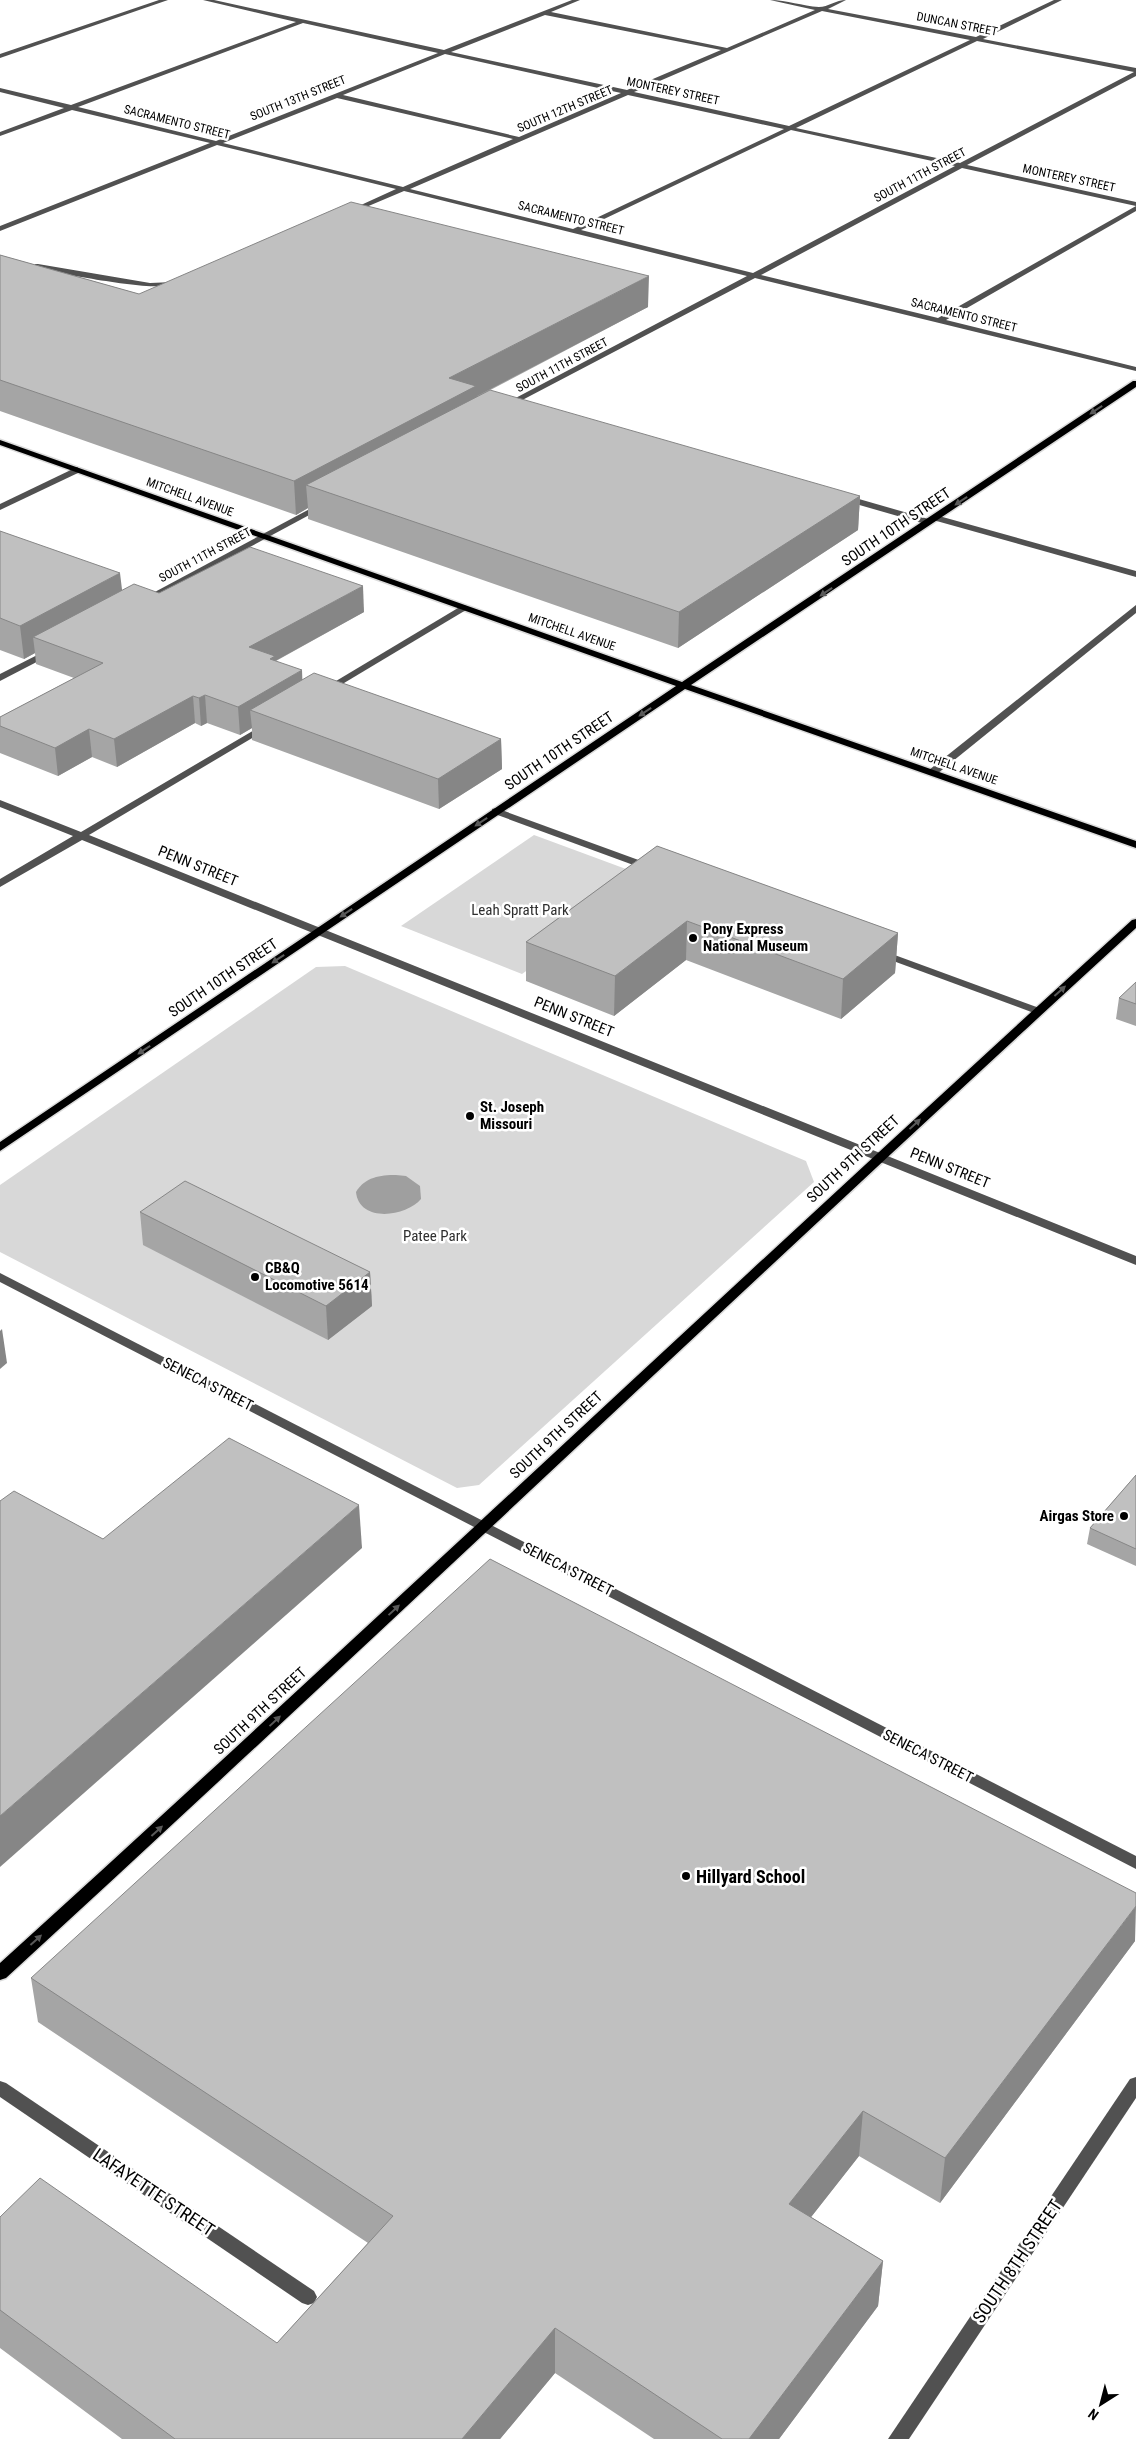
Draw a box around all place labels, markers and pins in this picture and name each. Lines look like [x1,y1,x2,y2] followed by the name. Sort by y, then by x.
[703,920,808,955] place label: Pony Express National Museum
[687,932,699,944] marker: Pony Express National Museum
[480,1098,544,1133] place label: St. Joseph Missouri
[464,1110,476,1122] marker: St. Joseph Missouri
[265,1259,369,1294] place label: CB&Q Locomotive 5614
[249,1271,261,1283] marker: CB&Q Locomotive 5614
[1040,1507,1114,1525] place label: Airgas Store
[1118,1510,1130,1522] marker: Airgas Store
[696,1866,805,1887] place label: Hillyard School
[680,1870,692,1882] marker: Hillyard School

